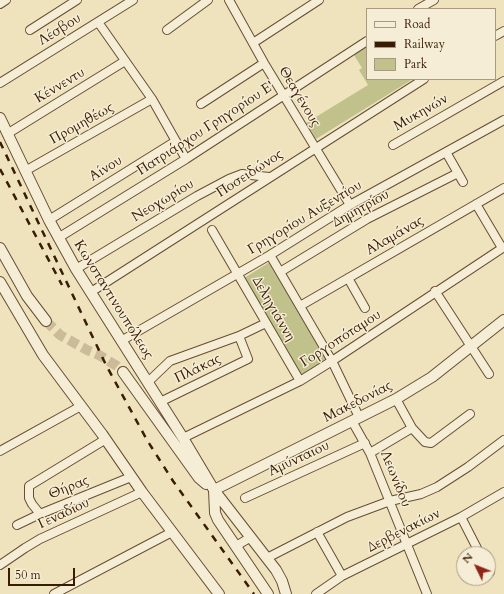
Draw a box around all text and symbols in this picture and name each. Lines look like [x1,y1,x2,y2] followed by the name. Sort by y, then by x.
[366,8,496,80] legend
[35,10,85,50] street label: Λέσβου
[404,16,430,32] text: Road
[404,36,445,52] text: Railway
[404,56,427,72] text: Park
[274,64,324,130] street label: Θεαγένους
[32,65,88,107] street label: Κέννεντυ
[134,78,278,180] street label: Πατριάρχου Γρηγορίου E'
[391,91,451,135] street label: Μυκηνών
[47,100,117,148] street label: Προμηθέως
[214,146,286,202] street label: Ποσειδώνος
[86,152,126,186] street label: Αίνου
[129,176,197,226] street label: Νεοχωρίου
[245,177,365,259] street label: Γρηγορίου Αυξεντίου
[330,186,392,232] street label: Δημητρίου
[363,213,427,259] street label: Αλαμάνας
[70,237,156,363] street label: Κωνσταντινουπόλεως
[248,274,298,344] street label: Δεληγιάννη
[298,307,384,371] street label: Γοργοπόταμου
[172,351,224,387] street label: Πλάκας
[321,377,395,427] street label: Μακεδονίας
[266,438,332,480] street label: Αμύνταιου
[376,448,414,510] street label: Λεωνίδου
[46,472,92,504] street label: Θήρας
[36,495,92,533] street label: Γεναδίου
[365,505,443,557] street label: Δερβενακίων
[456,546,496,586] north arrow
[459,550,476,567] text: N
[10,560,77,586] scale bar
[15,567,41,583] text: 50 m

